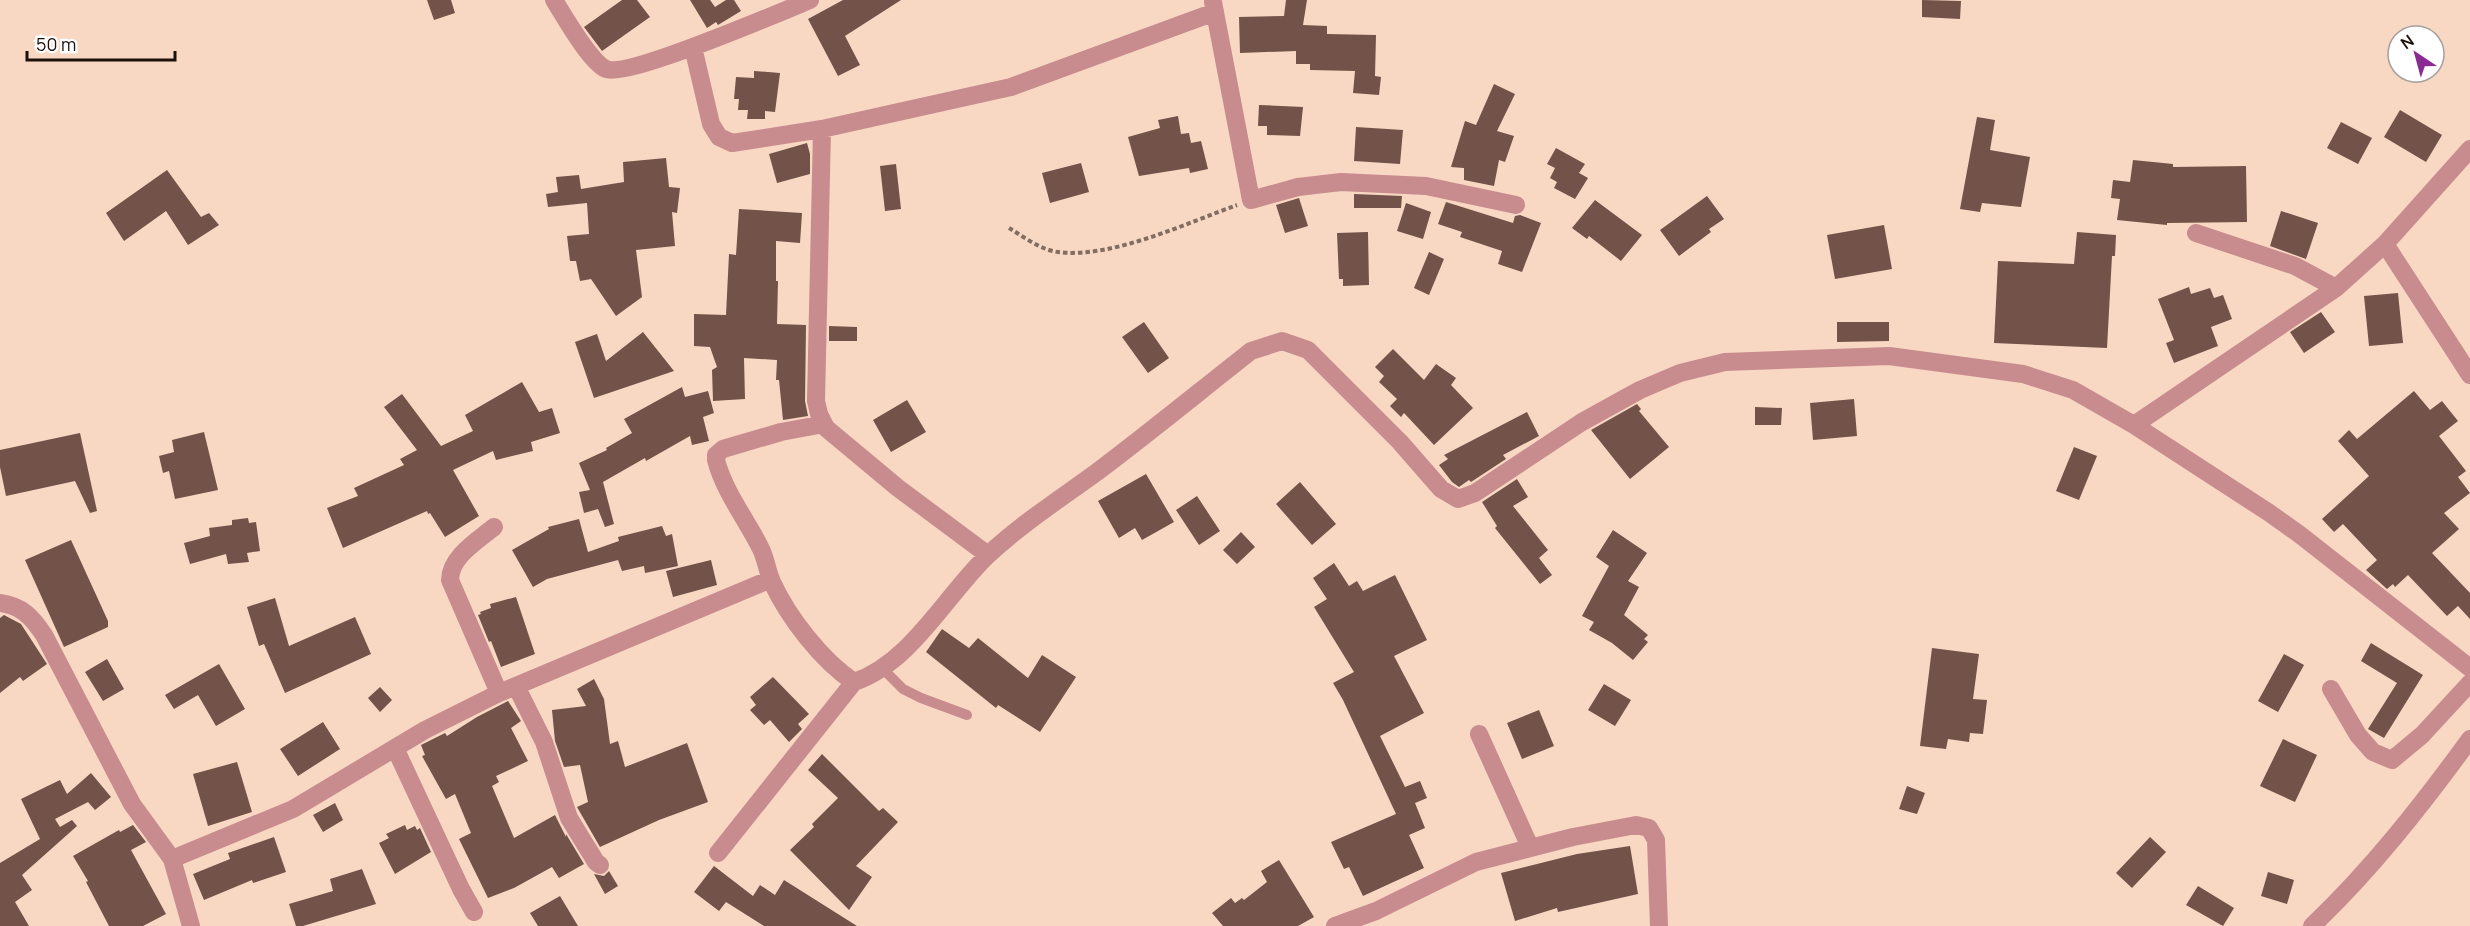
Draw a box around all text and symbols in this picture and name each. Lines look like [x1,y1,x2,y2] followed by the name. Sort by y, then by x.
[27,24,176,62] scale bar
[2386,24,2446,84] north arrow
[2396,30,2418,54] text: N
[36,32,76,56] text: 50 m

